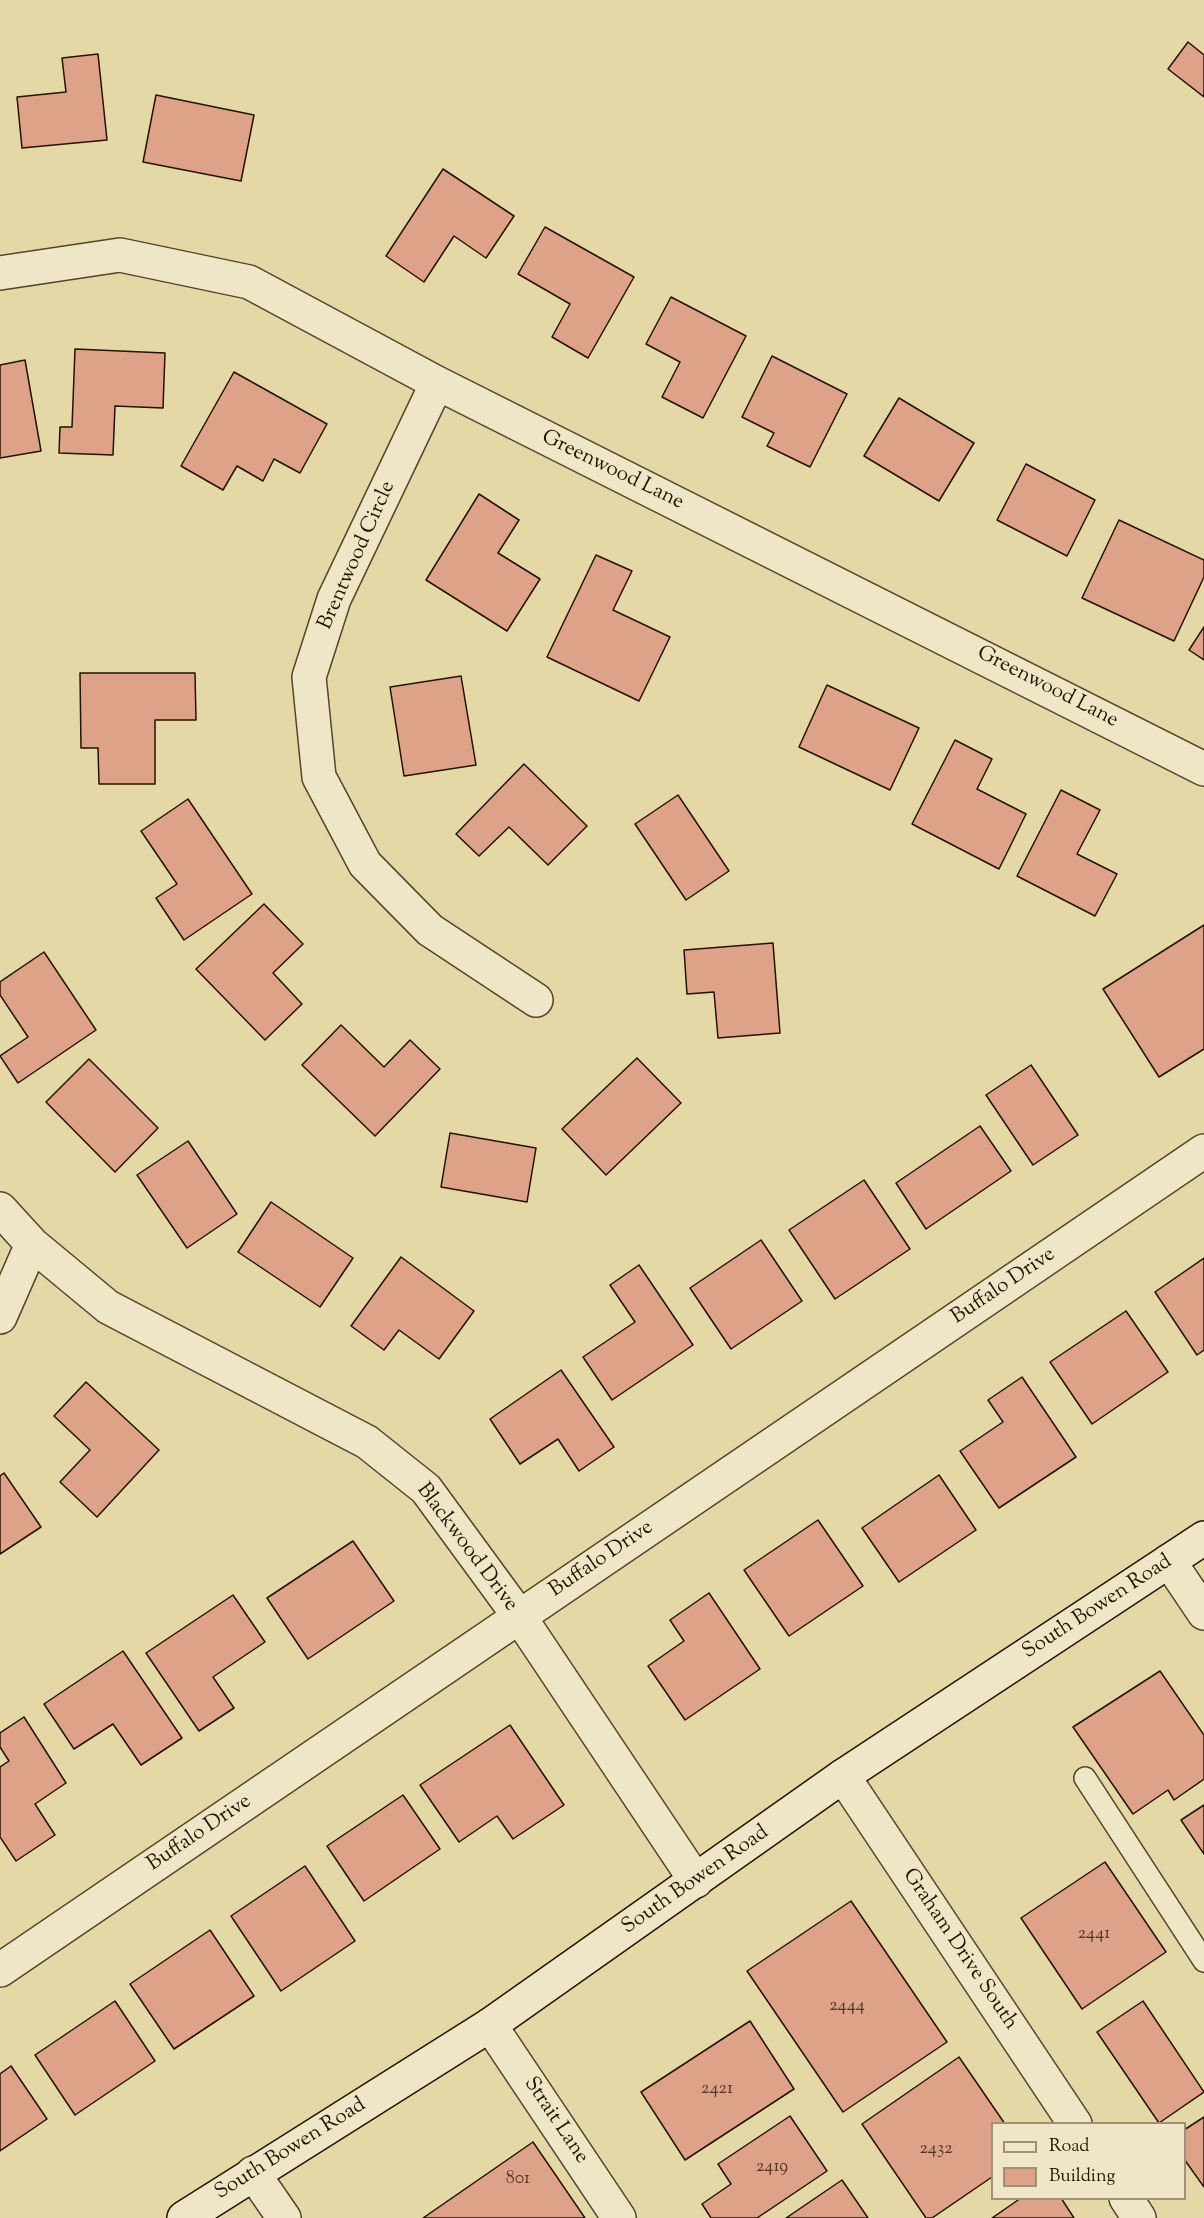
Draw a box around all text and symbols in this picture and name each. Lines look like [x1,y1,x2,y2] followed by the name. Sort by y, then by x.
[537,426,687,516] street label: Greenwood Lane
[314,478,402,634] street label: Brentwood Circle
[972,642,1122,734] street label: Greenwood Lane
[947,1243,1061,1331] street label: Buffalo Drive
[410,1479,522,1617] street label: Blackwood Drive
[545,1516,659,1604] street label: Buffalo Drive
[1019,1550,1177,1666] street label: South Bowen Road
[143,1790,257,1878] street label: Buffalo Drive
[618,1821,774,1941] street label: South Bowen Road
[896,1865,1022,2035] street label: Graham Drive South
[1078,1924,1110,1946] house number: 2441
[829,1996,865,2018] house number: 2444
[517,2073,593,2169] street label: Strait Lane
[701,2079,733,2101] house number: 2421
[211,2093,371,2207] street label: South Bowen Road
[991,2122,1186,2200] legend
[1049,2134,1089,2160] text: Road
[919,2139,953,2161] house number: 2432
[756,2157,788,2179] house number: 2419
[1049,2164,1115,2190] text: Building
[506,2169,530,2191] house number: 801

